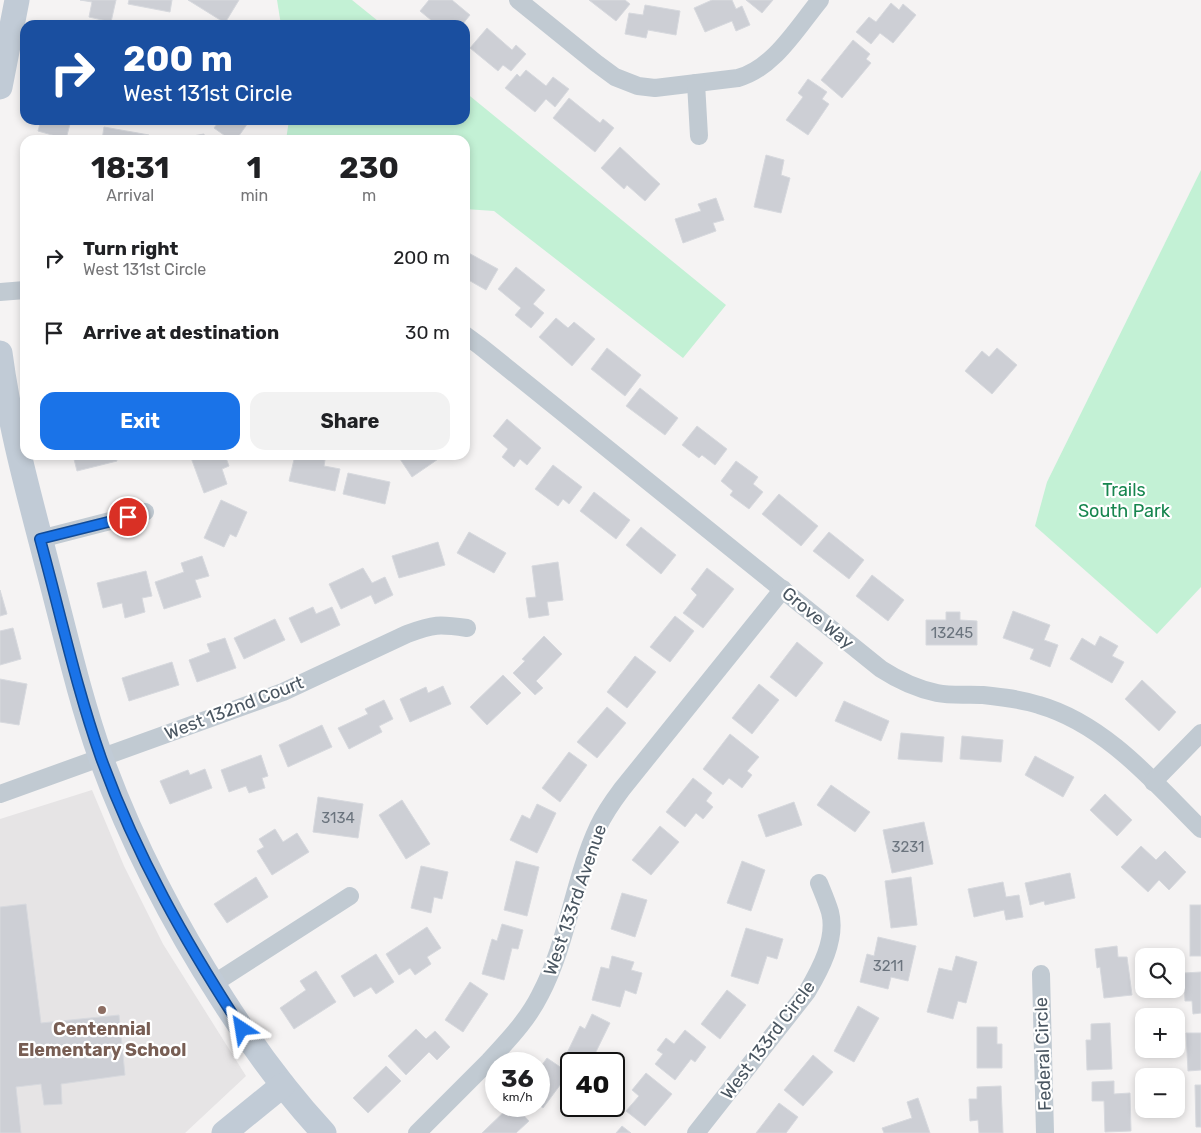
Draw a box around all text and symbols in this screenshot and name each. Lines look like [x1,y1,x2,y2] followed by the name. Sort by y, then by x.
[123,38,233,80] text: 200 m
[40,40,105,105] icon: right
[123,80,292,107] text: West 131st Circle
[91,150,169,186] text: 18:31
[247,150,262,186] text: 1
[339,150,399,186] text: 230
[106,186,154,205] text: Arrival
[240,186,268,205] text: min
[362,186,376,205] text: m
[83,237,178,260] text: Turn right
[40,244,68,272] icon: right
[393,246,450,269] text: 200 m
[83,260,206,279] text: West 131st Circle
[40,319,68,347] icon: arrive
[83,321,279,344] text: Arrive at destination
[405,321,450,344] text: 30 m
[40,392,240,450] button: Exit
[250,392,450,450] button: Share
[1078,479,1171,522] park label: Trails South Park
[107,496,149,538] pin
[114,503,142,531] icon: arrive
[777,582,859,654] street label: Grove Way
[931,624,973,642] house number: 13245
[161,671,307,745] street label: West 132nd Court
[321,809,355,827] house number: 3134
[539,822,611,978] street label: West 133rd Avenue
[892,838,924,856] house number: 3231
[1135,948,1185,1118] map controls
[1135,948,1185,998] button: search
[873,957,903,975] house number: 3211
[716,976,820,1104] street label: West 133rd Circle
[1030,997,1056,1111] street label: Federal Circle
[215,1002,267,1054] position arrow
[96,1004,108,1016] marker: Centennial Elementary School
[1135,1008,1185,1058] button: +
[18,1018,186,1061] place label: Centennial Elementary School
[560,1052,625,1117] speed limit sign: 40
[501,1064,534,1093] text: 36
[1135,1068,1185,1118] button: −
[503,1090,532,1104] text: km/h

